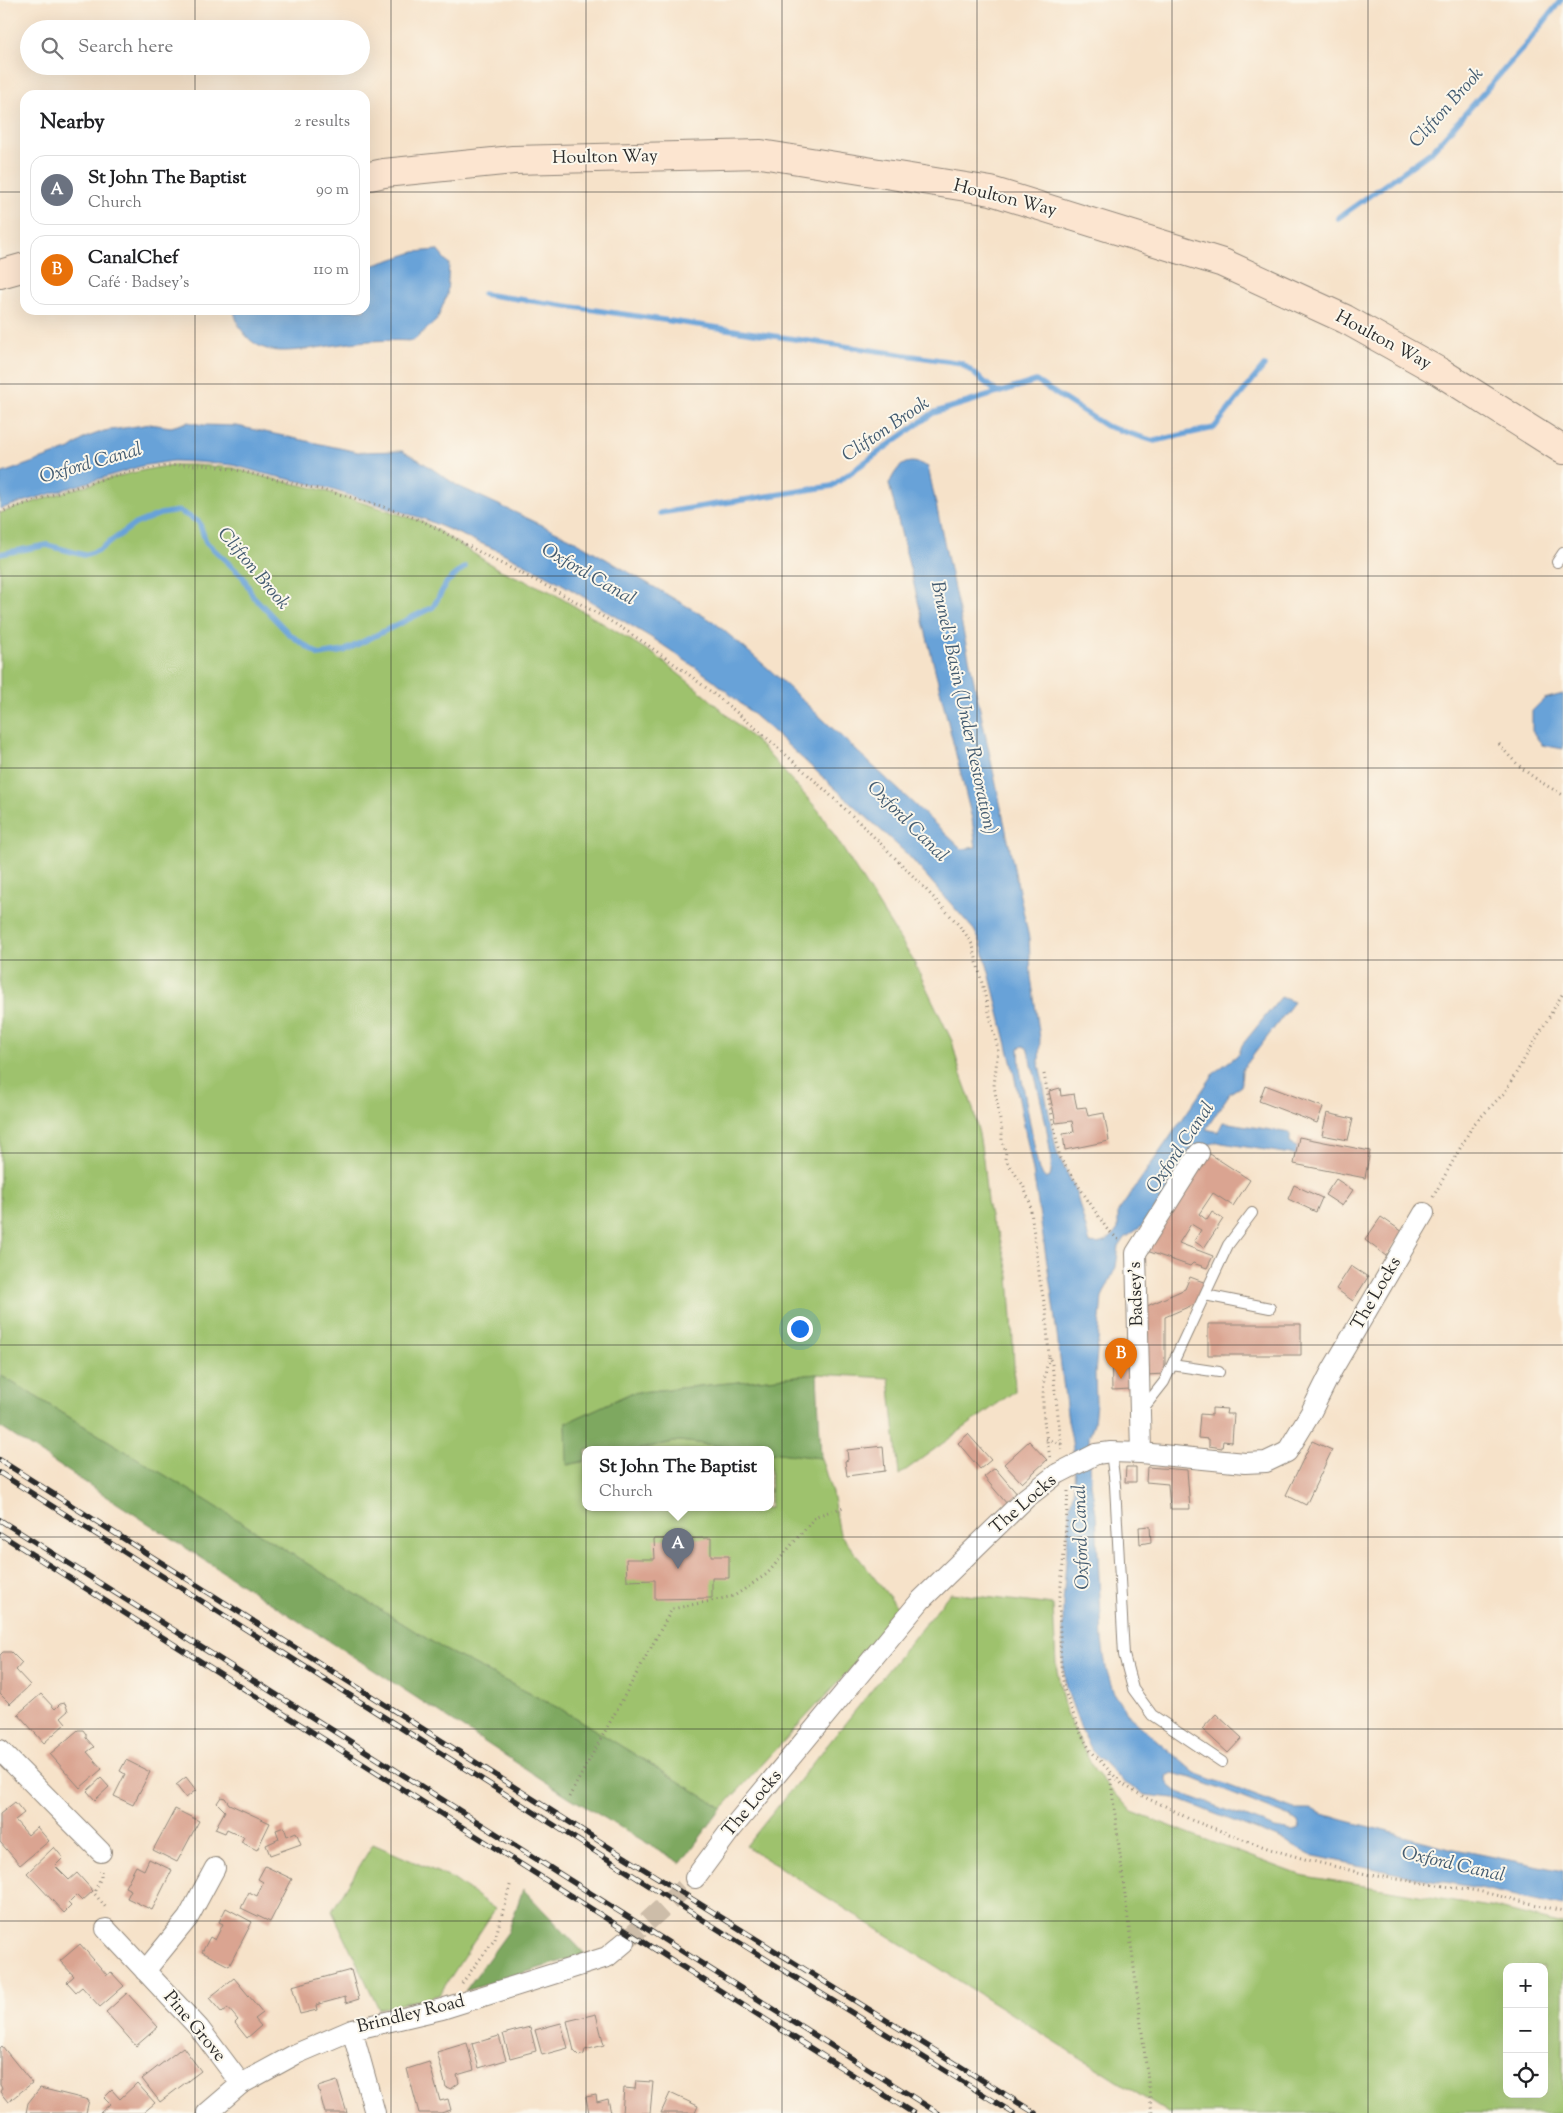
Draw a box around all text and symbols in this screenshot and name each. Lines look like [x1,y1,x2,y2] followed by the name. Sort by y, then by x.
[20,20,370,75] search box
[38,34,66,62] icon: search
[78,34,173,61] text: Search here
[1403,61,1491,154] water label: Clifton Brook
[40,108,105,138] text: Nearby
[294,111,350,134] text: 2 results
[552,144,658,172] street label: Houlton Way
[88,165,246,192] text: St John The Baptist
[951,174,1059,224] street label: Houlton Way
[51,179,64,202] text: A
[316,179,349,202] text: 90 m
[88,192,142,215] text: Church
[88,245,179,272] text: CanalChef
[52,259,62,282] text: B
[313,259,349,282] text: 110 m
[88,272,189,295] text: Café · Badsey's
[1330,305,1436,377] street label: Houlton Way
[837,391,935,469] water label: Clifton Brook
[37,436,145,491] water label: Oxford Canal
[210,522,296,616] water label: Clifton Brook
[536,537,640,613] water label: Oxford Canal
[923,579,1003,837] water label: Brunel's Basin (Under Restoration)
[860,775,954,869] water label: Oxford Canal
[1140,1097,1222,1199] water label: Oxford Canal
[1346,1252,1408,1336] street label: The Locks
[1123,1261,1151,1327] street label: Badsey's
[787,1316,813,1342] your location
[1105,1338,1137,1379] pin: B
[582,1446,774,1511] popup
[599,1454,757,1481] text: St John The Baptist
[985,1469,1063,1541] street label: The Locks
[599,1481,653,1504] text: Church
[1067,1484,1097,1590] water label: Oxford Canal
[662,1528,694,1569] pin: A
[717,1765,789,1843] street label: The Locks
[1399,1840,1507,1890] water label: Oxford Canal
[1503,1963,1548,2098] map controls
[1503,1963,1548,2008] button: +
[156,1986,232,2068] street label: Pine Grove
[354,1989,468,2041] street label: Brindley Road
[1503,2008,1548,2053] button: −
[1503,2053,1548,2098] button: locate

